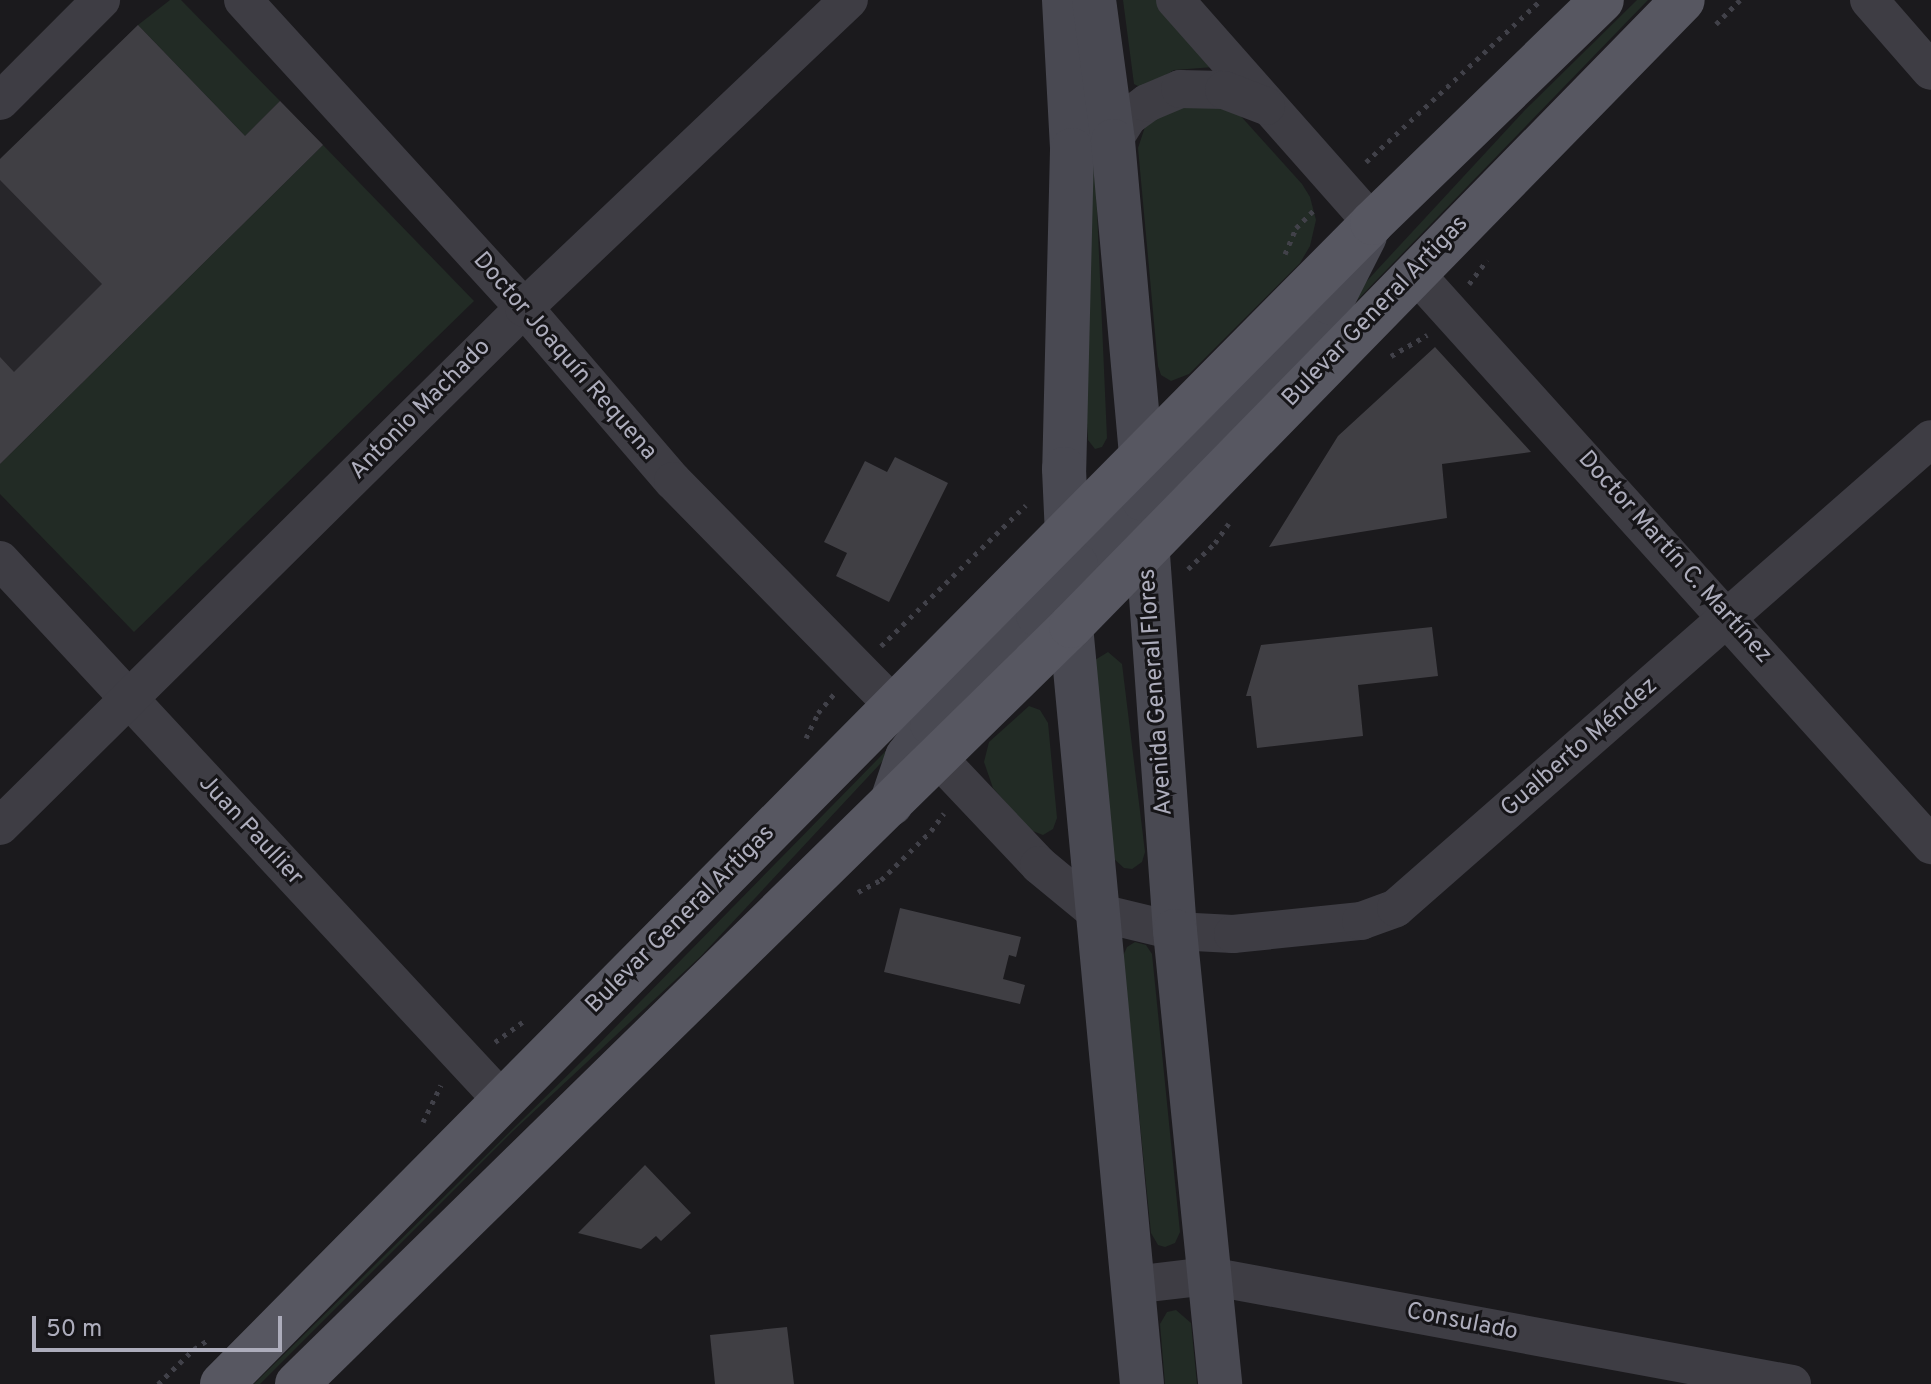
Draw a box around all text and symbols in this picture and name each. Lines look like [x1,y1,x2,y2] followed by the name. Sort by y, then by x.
[1277,210,1475,414] street label: Bulevar General Artigas
[466,247,662,467] street label: Doctor Joaquín Requena
[345,334,497,486] street label: Antonio Machado
[1571,446,1777,670] street label: Doctor Martín C. Martínez
[1134,568,1180,816] street label: Avenida General Flores
[1496,672,1664,824] street label: Gualberto Méndez
[191,770,309,892] street label: Juan Paullier
[580,819,782,1021] street label: Bulevar General Artigas
[1404,1298,1520,1348] street label: Consulado
[36,1300,286,1350] scale bar
[46,1315,102,1345] text: 50 m

